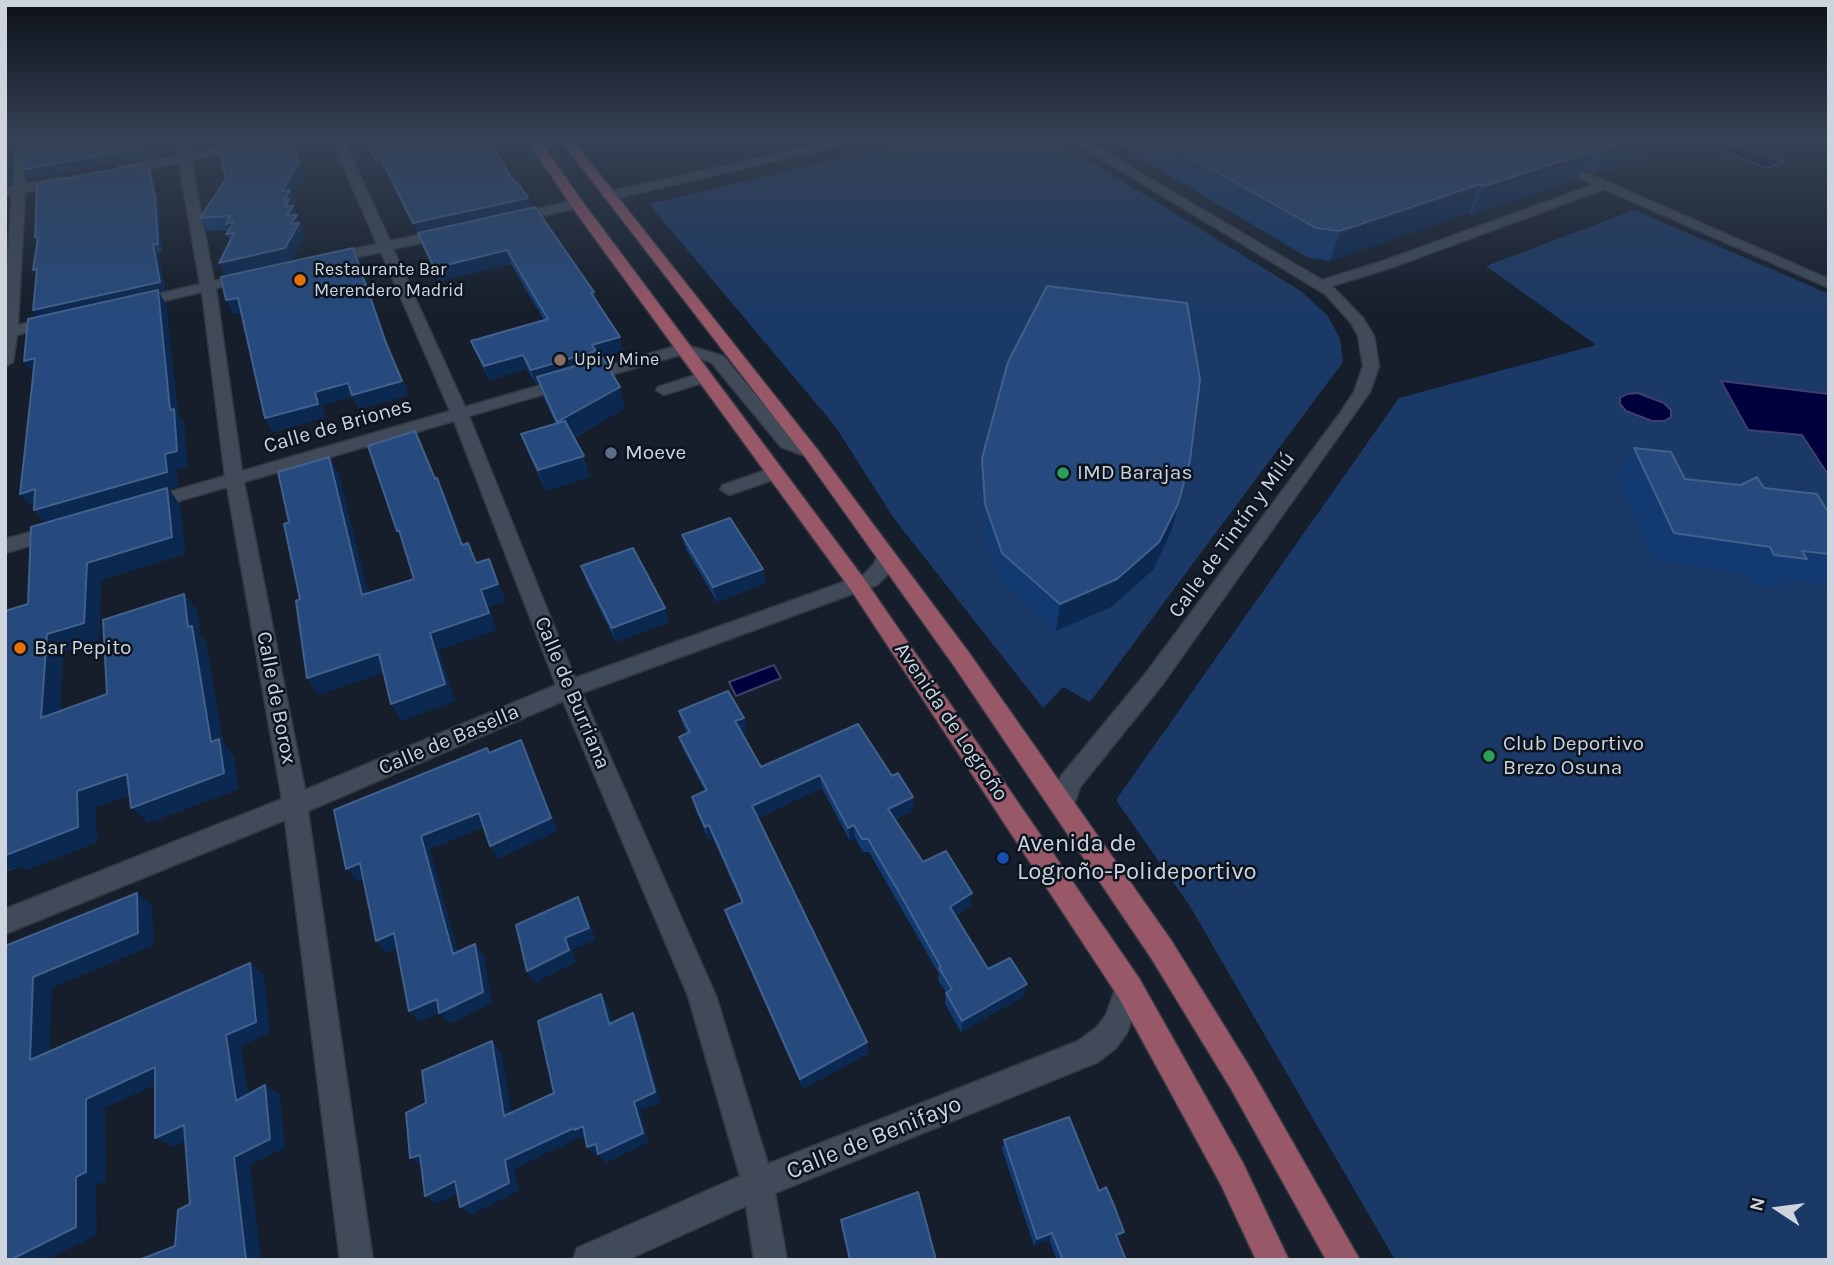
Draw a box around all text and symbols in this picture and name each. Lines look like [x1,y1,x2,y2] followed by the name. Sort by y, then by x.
[314,259,464,302] place label: Restaurante Bar Merendero Madrid
[292,272,308,288] marker: Restaurante Bar Merendero Madrid
[574,349,659,371] place label: Upi y Mine
[552,352,568,368] marker: Upi y Mine
[261,393,415,459] street label: Calle de Briones
[625,440,686,466] place label: Moeve
[603,445,619,461] marker: Moeve
[1163,447,1301,623] street label: Calle de Tintín y Milú
[1077,460,1192,486] place label: IMD Barajas
[1055,465,1071,481] marker: IMD Barajas
[529,613,615,773] street label: Calle de Burriana
[251,630,301,766] street label: Calle de Borox
[34,635,132,661] place label: Bar Pepito
[889,638,1013,806] street label: Avenida de Logroño
[12,640,28,656] marker: Bar Pepito
[375,699,523,781] street label: Calle de Basella
[1503,731,1644,781] place label: Club Deportivo Brezo Osuna
[1481,748,1497,764] marker: Club Deportivo Brezo Osuna
[1017,830,1257,886] place label: Avenida de Logroño-Polideportivo
[995,850,1011,866] marker: Avenida de Logroño-Polideportivo
[782,1090,966,1186] street label: Calle de Benifayo
[1743,1174,1813,1244] north arrow
[1745,1195,1770,1213] text: N

